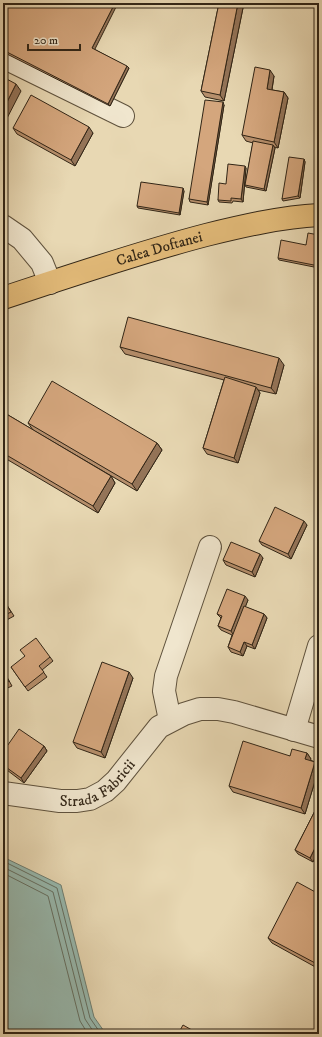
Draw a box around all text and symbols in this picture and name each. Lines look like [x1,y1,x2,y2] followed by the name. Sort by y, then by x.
[28,26,80,52] scale bar
[34,33,58,48] text: 20 m
[114,227,205,270] street label: Calea Doftanei
[60,756,140,811] street label: Strada Fabricii

